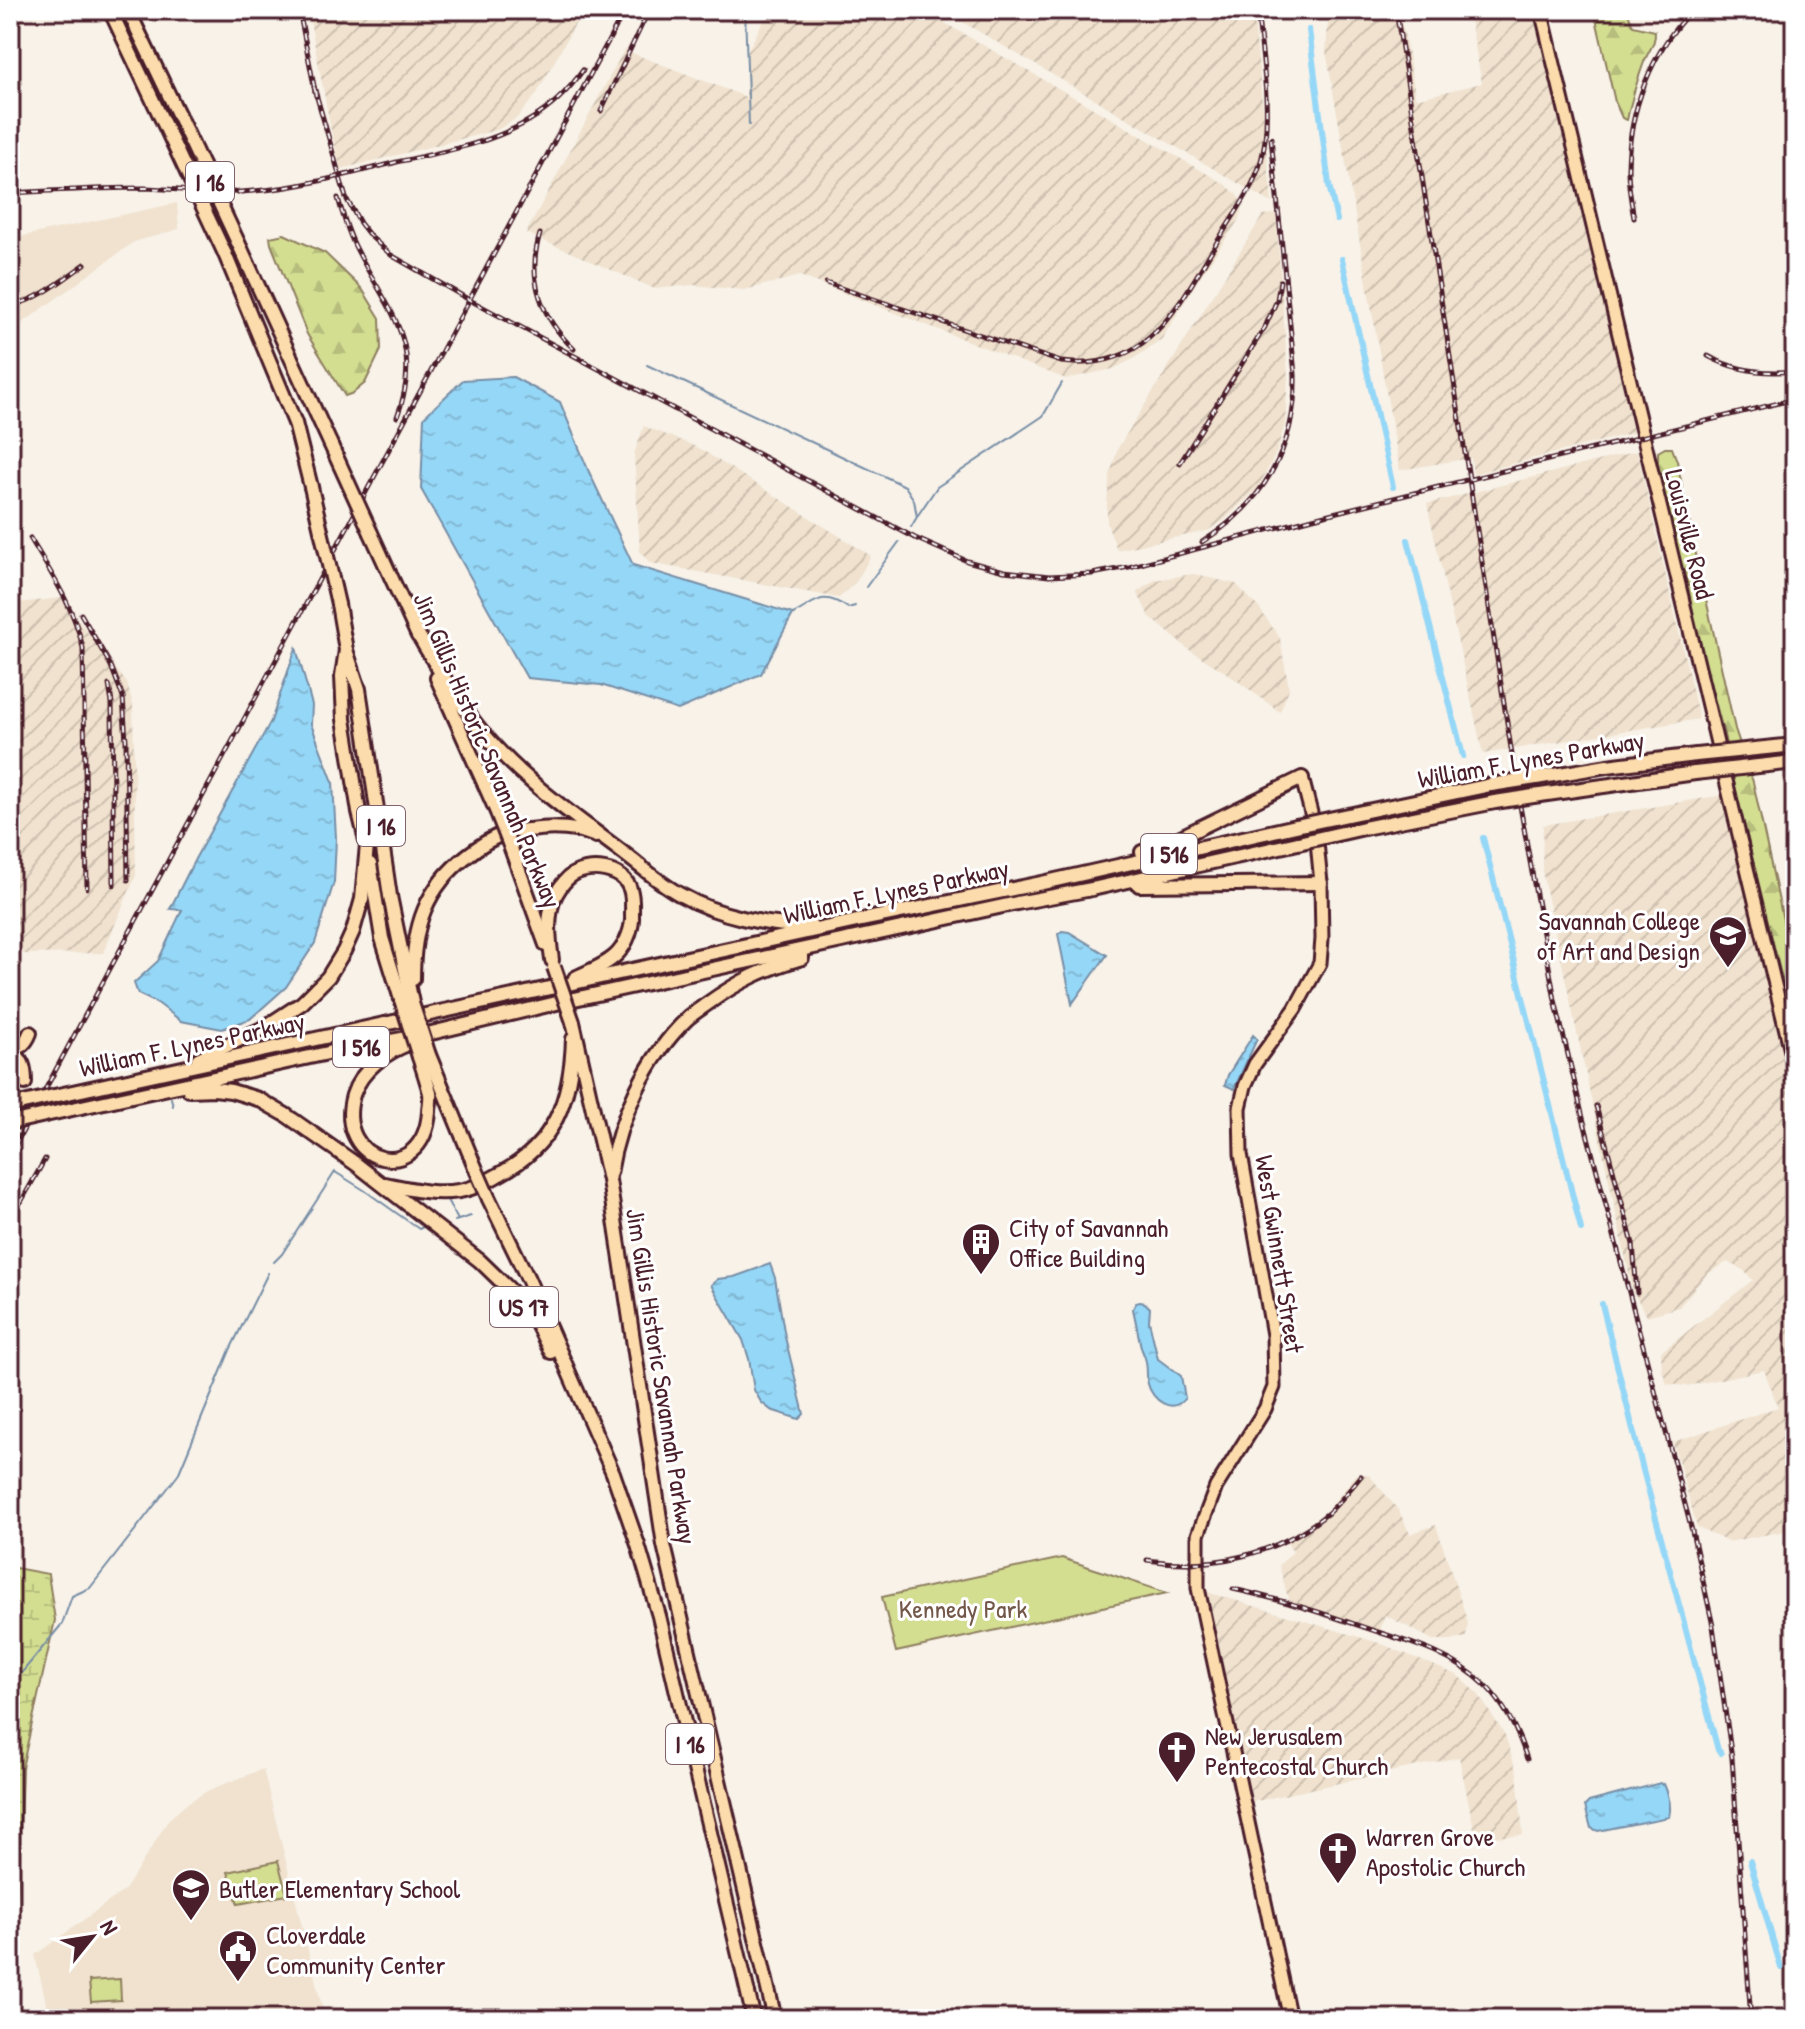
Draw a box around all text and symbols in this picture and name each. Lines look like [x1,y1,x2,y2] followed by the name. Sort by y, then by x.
[186,162,234,202] road number: I 16
[1657,465,1723,603] street label: Louisville Road
[406,587,570,913] street label: Jim Gillis Historic Savannah Parkway
[1415,722,1647,796] street label: William F. Lynes Parkway
[357,806,405,846] road number: I 16
[1141,834,1197,874] road number: I 516
[780,850,1012,932] street label: William F. Lynes Parkway
[1537,903,1700,968] place label: Savannah College of Art and Design
[1707,914,1749,969] school or university icon: Savannah College of Art and Design
[76,1003,308,1085] street label: William F. Lynes Parkway
[333,1027,389,1067] road number: I 516
[1247,1153,1313,1356] street label: West Gwinnett Street
[618,1205,706,1547] street label: Jim Gillis Historic Savannah Parkway
[1009,1210,1168,1275] place label: City of Savannah Office Building
[960,1221,1002,1276] building icon: City of Savannah Office Building
[490,1287,558,1327] road number: US 17
[899,1591,1027,1626] park label: Kennedy Park
[1205,1718,1388,1783] place label: New Jerusalem Pentecostal Church
[666,1724,714,1764] road number: I 16
[1156,1729,1198,1784] church icon: New Jerusalem Pentecostal Church
[1366,1819,1525,1884] place label: Warren Grove Apostolic Church
[1317,1830,1359,1885] church icon: Warren Grove Apostolic Church
[170,1867,212,1922] school or university icon: Butler Elementary School
[219,1871,460,1906] place label: Butler Elementary School
[52,1897,132,1977] north arrow
[93,1914,125,1940] text: N
[266,1917,446,1982] place label: Cloverdale Community Center
[217,1928,259,1983] public building icon: Cloverdale Community Center

